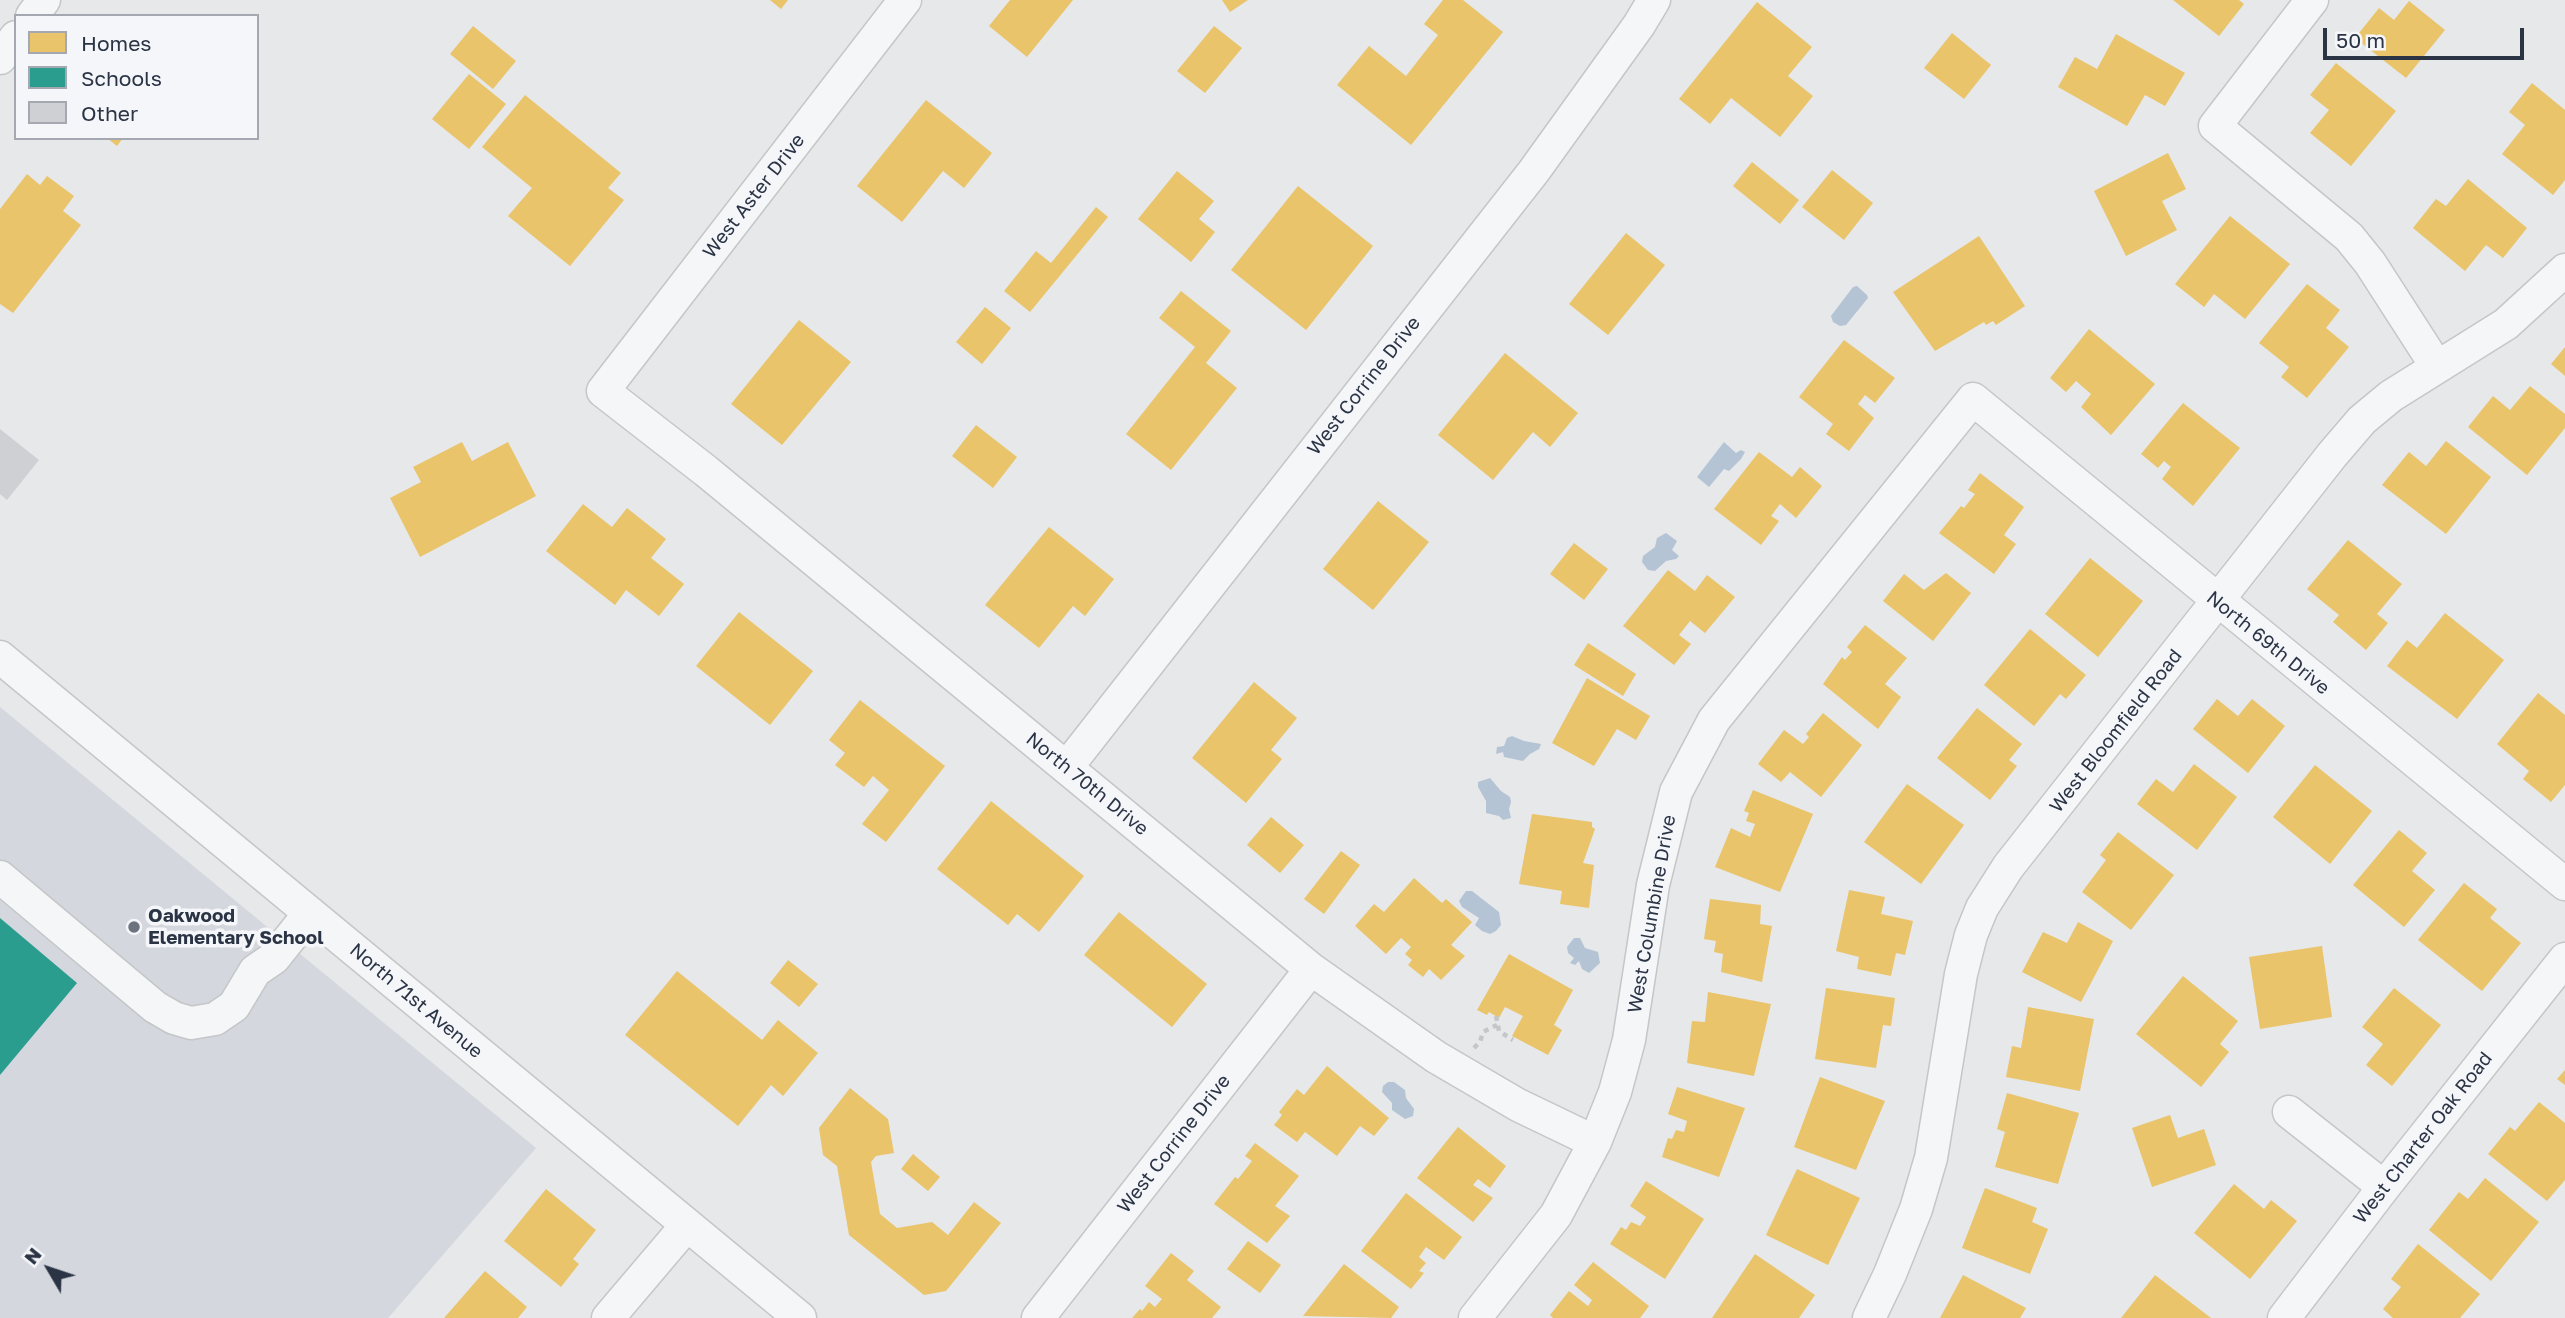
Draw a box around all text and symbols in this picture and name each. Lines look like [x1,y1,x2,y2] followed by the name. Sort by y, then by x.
[14,14,259,140] legend
[2327,14,2528,58] scale bar
[2336,27,2385,53] text: 50 m
[81,30,151,56] text: Homes
[81,65,162,91] text: Schools
[81,100,138,126] text: Other
[698,129,810,263] street label: West Aster Drive
[1303,312,1425,460] street label: West Corrine Drive
[2202,586,2334,700] street label: North 69th Drive
[2045,645,2187,817] street label: West Bloomfield Road
[1021,728,1153,840] street label: North 70th Drive
[1623,813,1681,1015] street label: West Columbine Drive
[148,905,324,949] place label: Oakwood Elementary School
[126,919,142,935] marker: Oakwood Elementary School
[345,939,487,1063] street label: North 71st Avenue
[2349,1048,2497,1228] street label: West Charter Oak Road
[1113,1070,1235,1218] street label: West Corrine Drive
[14,1234,84,1304] north arrow
[19,1243,46,1268] text: N

